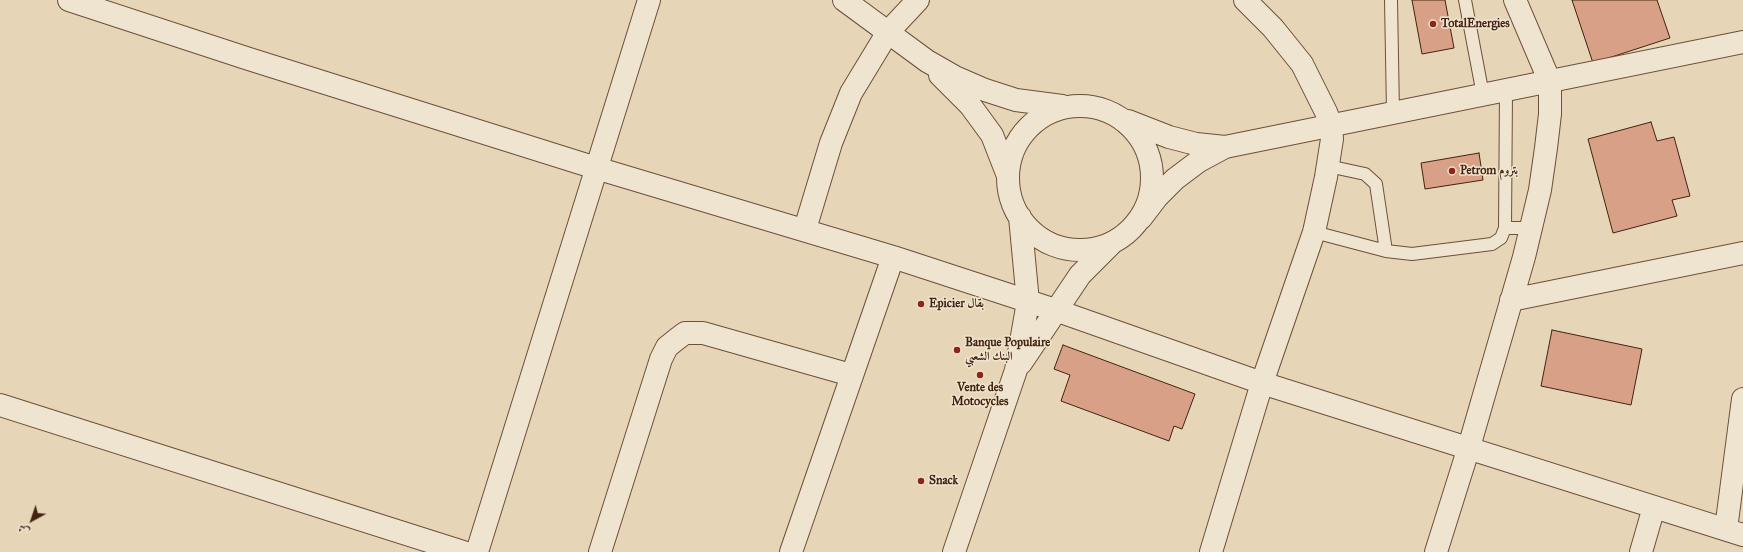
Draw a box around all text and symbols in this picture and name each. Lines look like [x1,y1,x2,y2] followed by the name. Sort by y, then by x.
[1441,17,1510,31] place label: TotalEnergies
[1428,19,1438,29] marker: TotalEnergies
[1460,164,1518,178] place label: Petrom بتروم
[1447,166,1457,176] marker: Petrom بتروم
[929,297,984,311] place label: Epicier بقال
[916,299,926,309] marker: Epicier بقال
[965,336,1050,364] place label: Banque Populaire البنك الشعبي
[952,345,962,355] marker: Banque Populaire البنك الشعبي
[975,370,985,380] marker: Vente des Motocycles
[952,381,1008,409] place label: Vente des Motocycles
[929,474,958,488] place label: Snack
[916,476,926,486] marker: Snack
[12,500,52,540] north arrow
[16,521,32,538] text: ش

